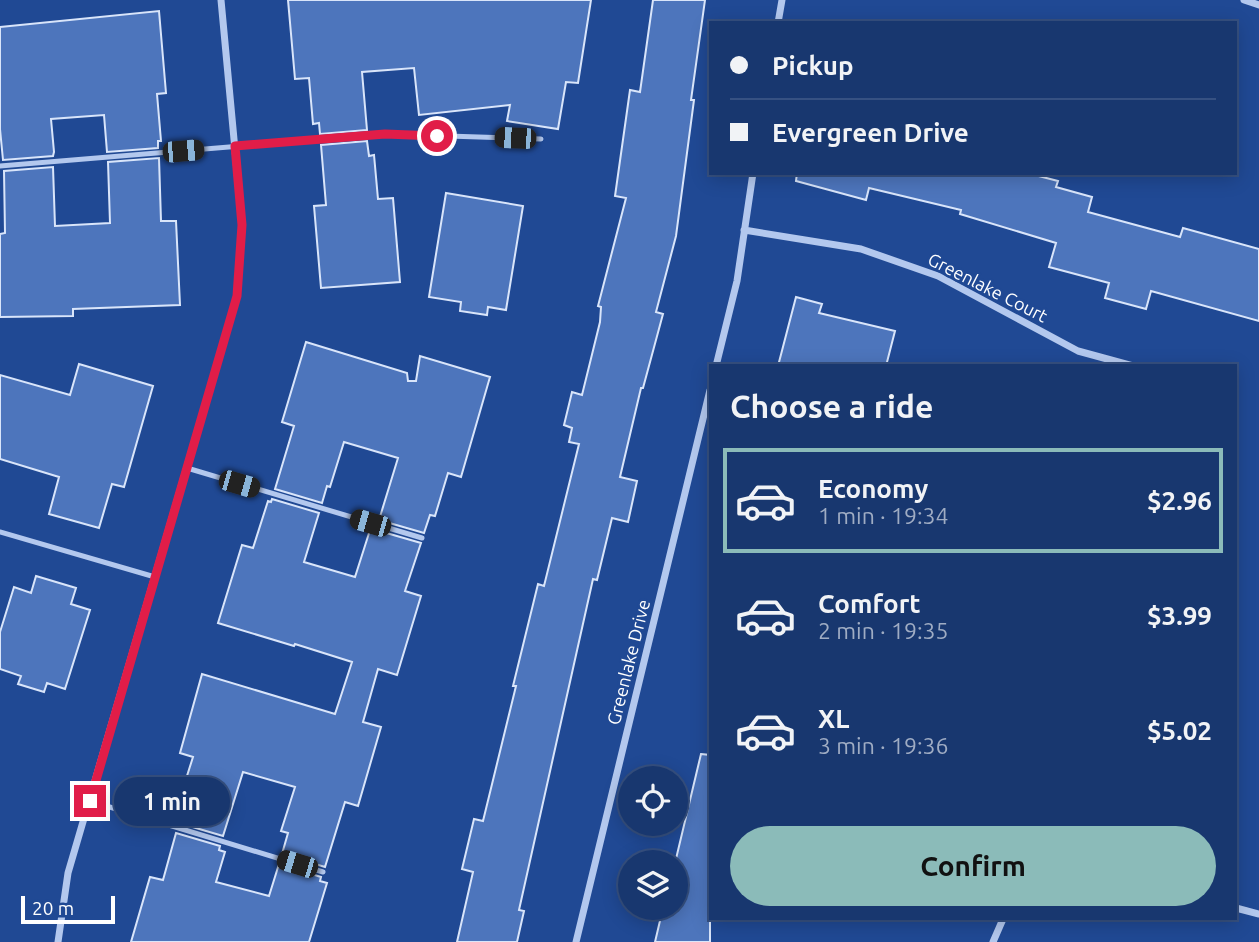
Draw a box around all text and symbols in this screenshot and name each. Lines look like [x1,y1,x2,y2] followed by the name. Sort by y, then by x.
[772,51,854,80] text: Pickup
[772,118,969,147] text: Evergreen Drive
[421,120,453,152] route start
[494,127,537,149] car
[162,139,205,163] car
[925,248,1051,326] street label: Greenlake Court
[730,388,933,424] text: Choose a ride
[216,468,263,500] car
[734,469,797,532] icon: car
[818,474,928,503] text: Economy
[1147,486,1212,515] text: $2.96
[818,503,949,528] text: 1 min · 19:34
[347,507,394,539] car
[734,584,797,647] icon: car
[818,589,921,618] text: Comfort
[603,597,653,727] street label: Greenlake Drive
[1147,601,1212,630] text: $3.99
[818,618,949,643] text: 2 min · 19:35
[734,699,797,762] icon: car
[818,704,849,733] text: XL
[1147,716,1212,745] text: $5.02
[818,733,949,758] text: 3 min · 19:36
[618,766,688,920] map controls
[618,766,688,836] button: locate
[114,776,230,826] callout: 1 min
[74,785,106,817] route end
[143,789,201,814] text: 1 min
[730,826,1216,906] button: Confirm
[274,848,321,880] car
[618,850,688,920] button: layers
[21,893,116,925] scale bar
[32,897,74,919] text: 20 m

